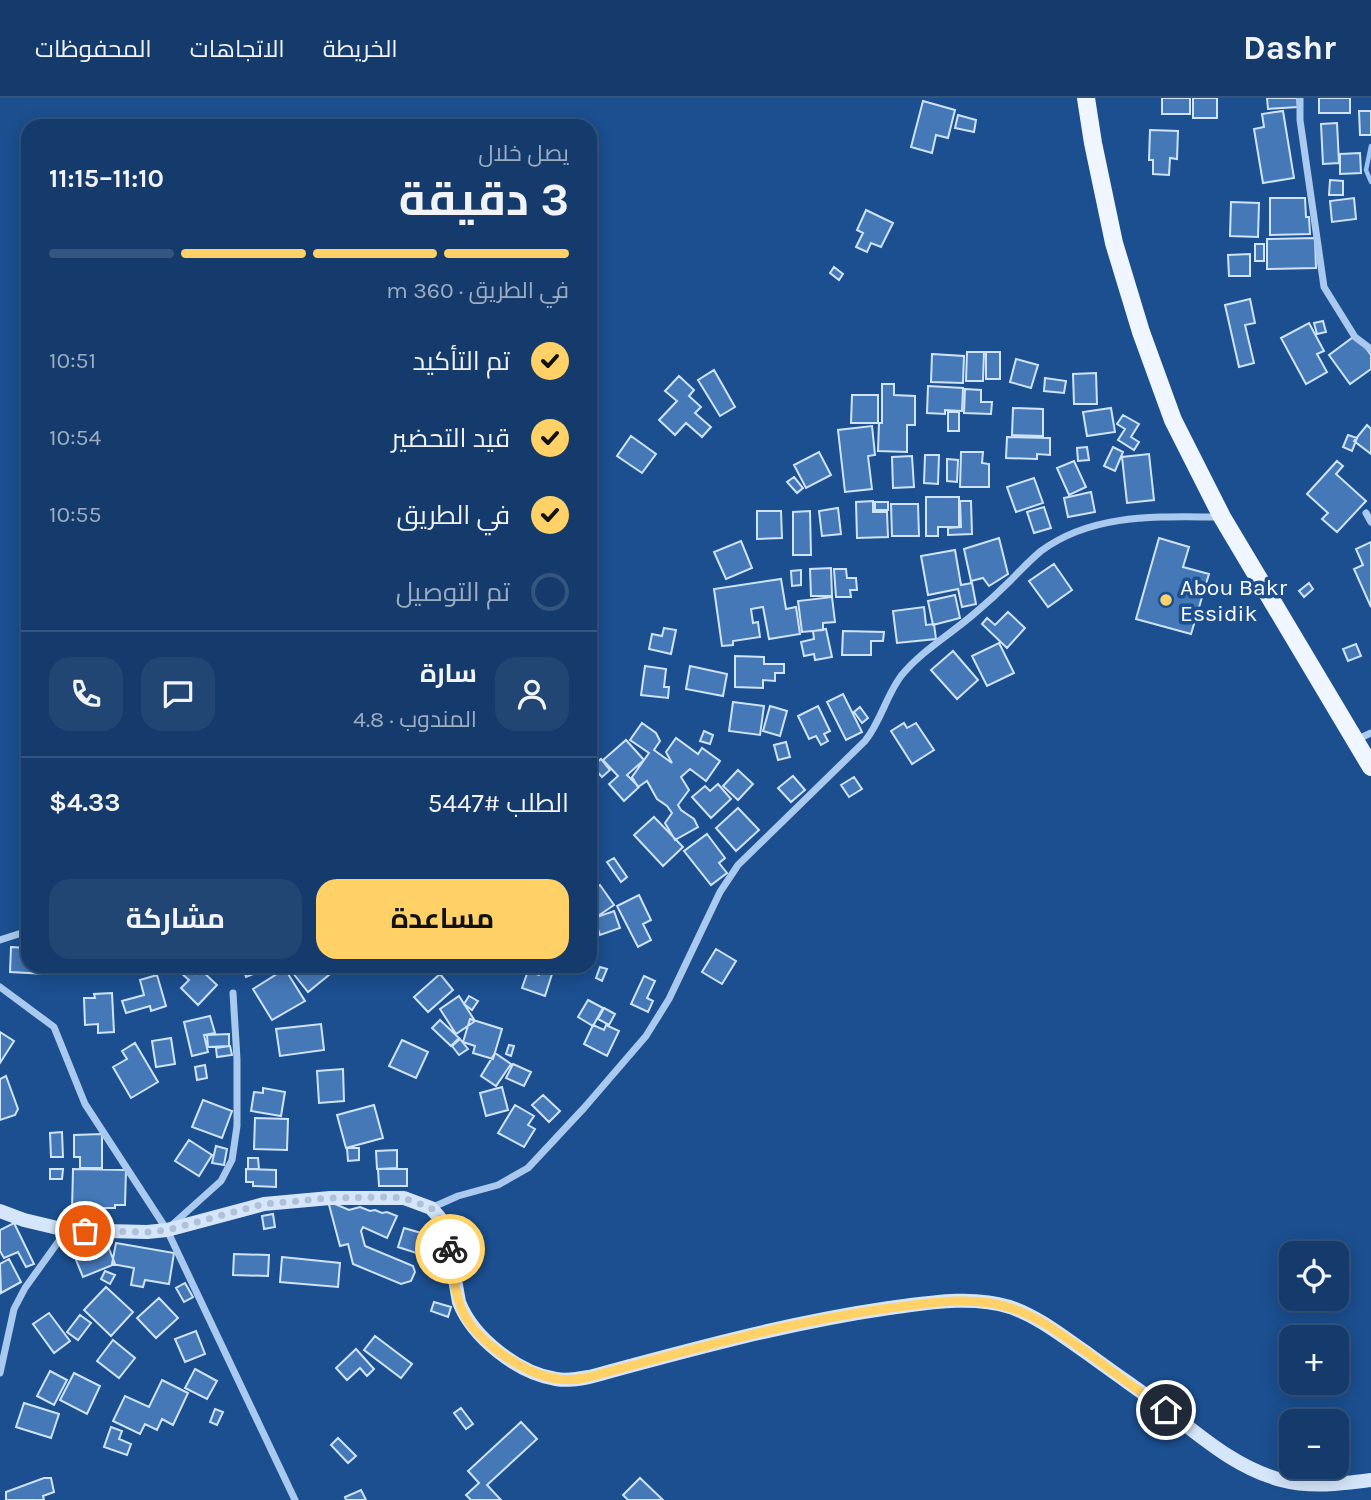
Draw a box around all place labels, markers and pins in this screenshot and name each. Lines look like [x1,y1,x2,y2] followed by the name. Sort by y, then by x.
[1180,574,1288,627] place label: Abou Bakr Essidik
[1158,592,1174,608] marker: Abou Bakr Essidik
[55,1201,115,1261] pin
[1136,1380,1196,1440] pin

